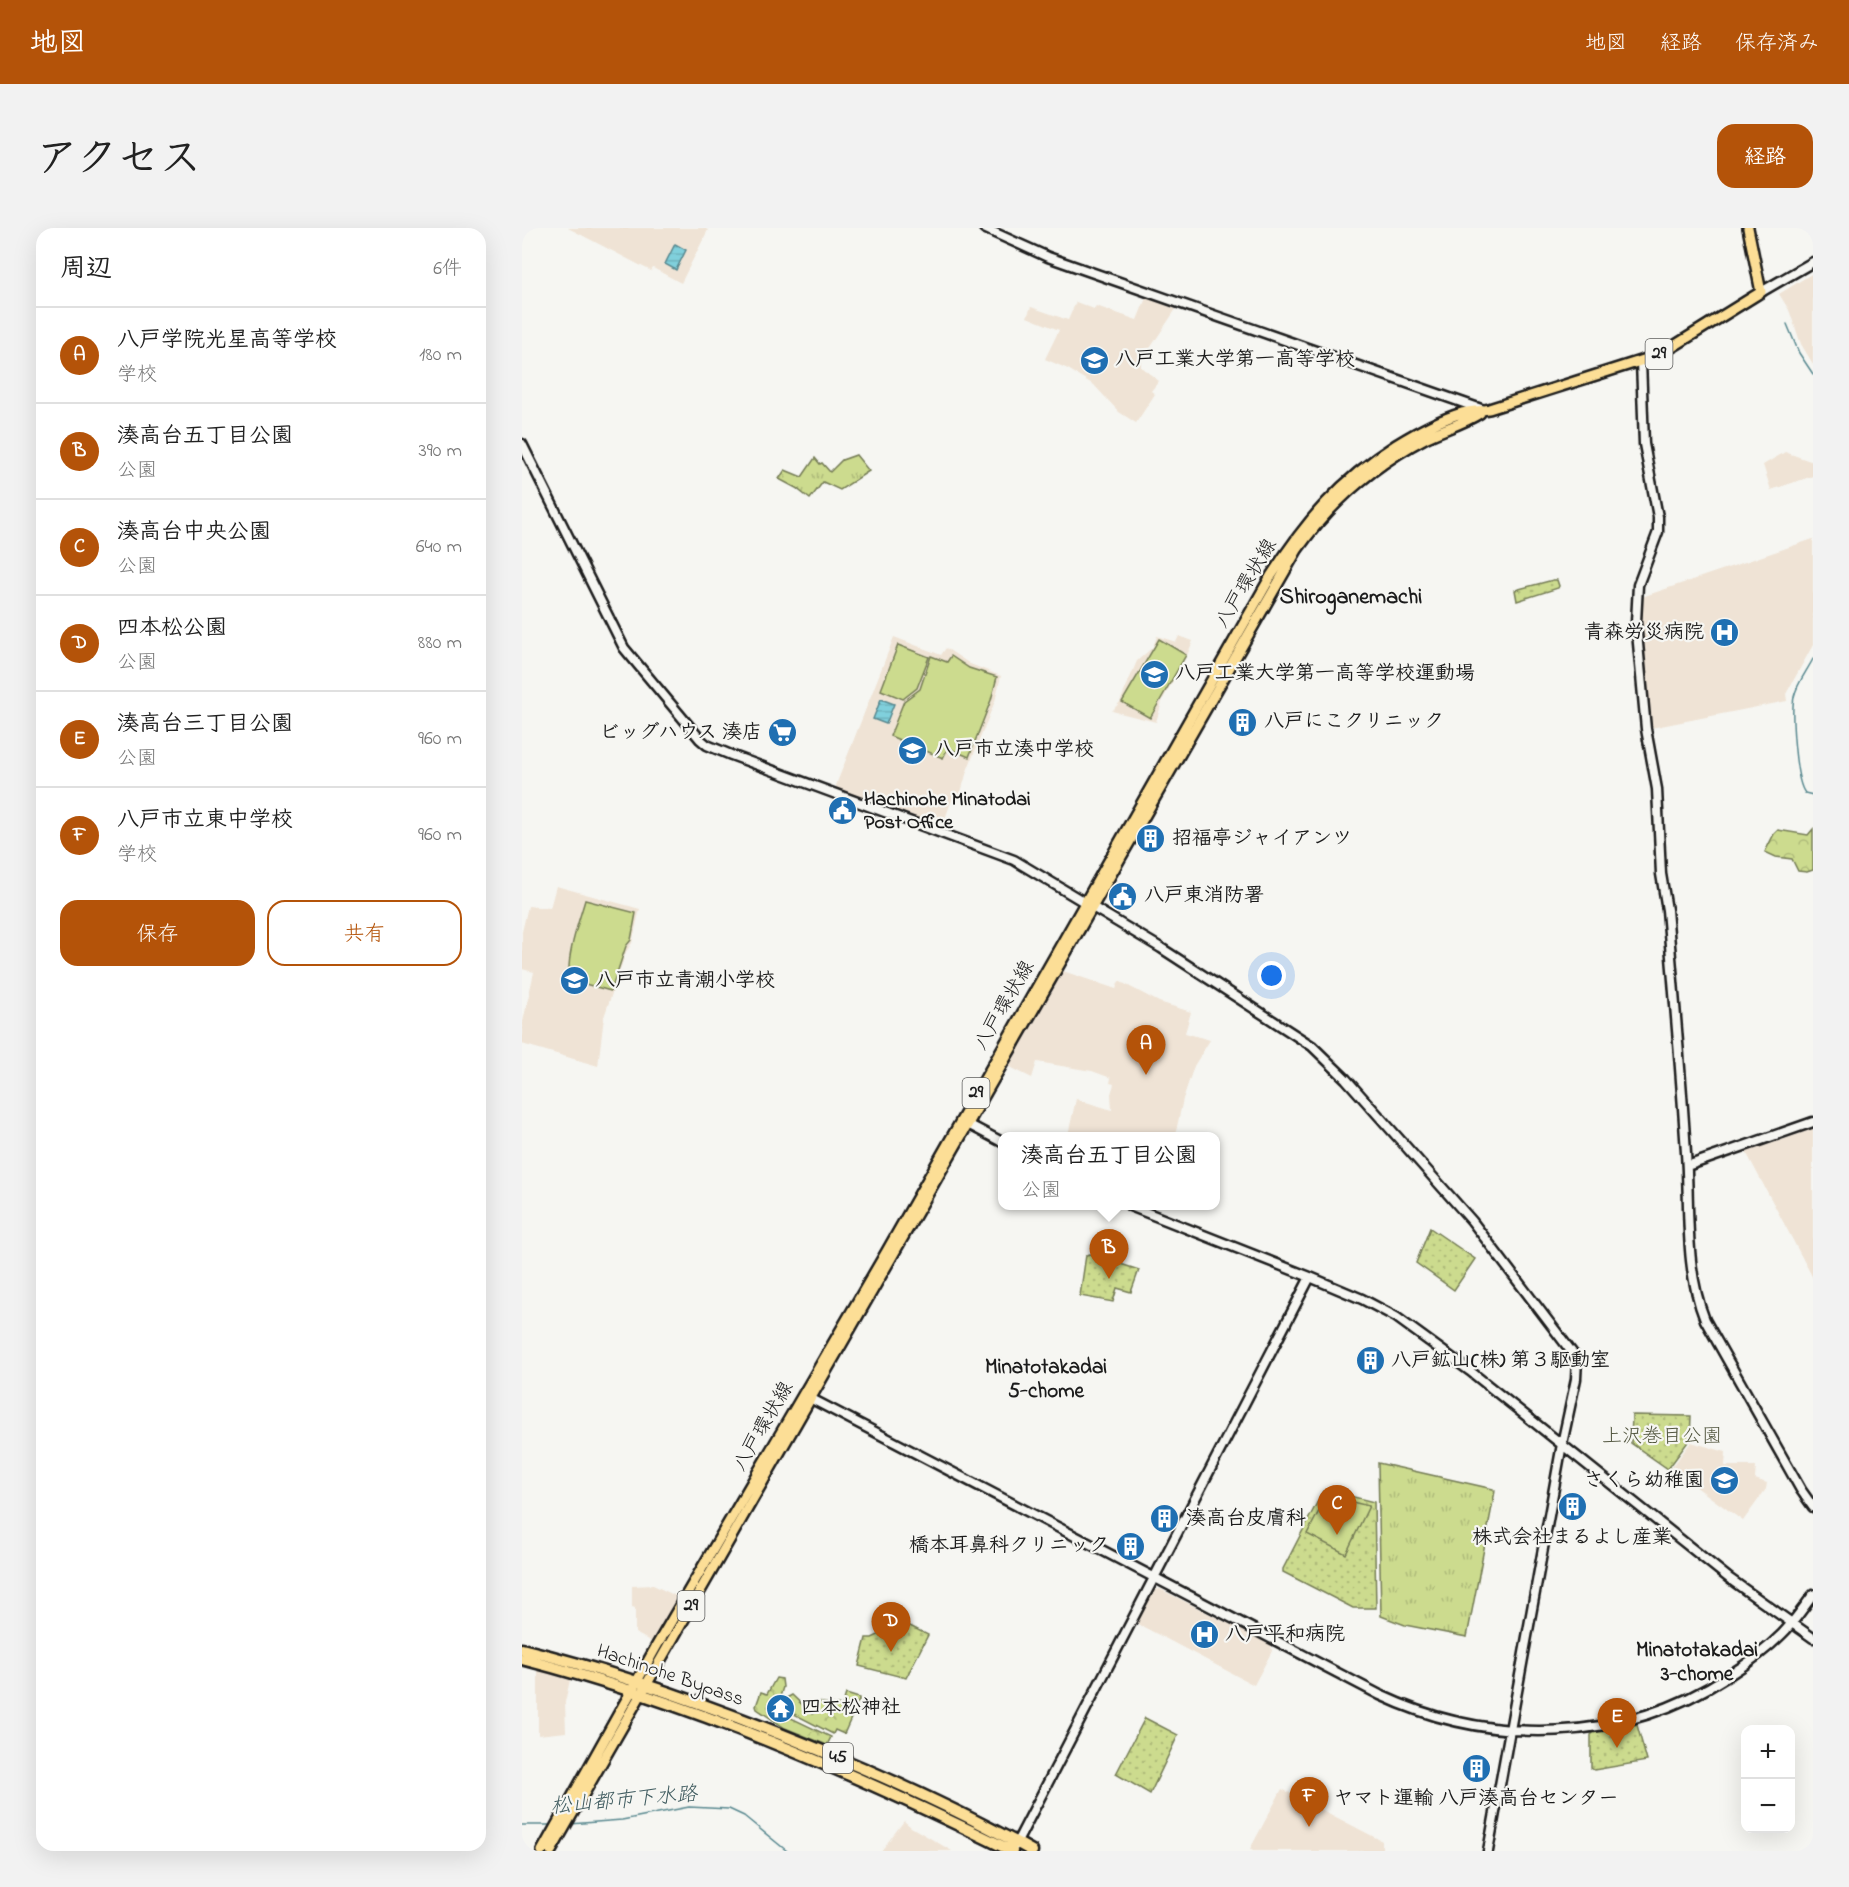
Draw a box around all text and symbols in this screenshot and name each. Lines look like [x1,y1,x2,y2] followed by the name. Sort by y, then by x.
[30,24,86,65] text: 地図
[1585,29,1627,59] text: 地図
[1660,29,1702,59] text: 経路
[1735,29,1819,59] text: 保存済み
[1717,124,1813,188] button: 経路
[36,130,201,191] text: アクセス
[60,251,112,289] text: 周辺
[433,255,462,284] text: 6件
[117,325,337,357] text: 八戸学院光星高等学校
[1646,339,1672,369] road number: 29
[73,341,86,370] text: A
[419,341,462,370] text: 180 m
[1078,344,1110,376] school or university icon: 八戸工業大学第一高等学校
[1115,346,1355,375] place label: 八戸工業大学第一高等学校
[117,361,157,390] text: 学校
[117,421,293,453] text: 湊高台五丁目公園
[73,437,86,466] text: B
[419,437,462,466] text: 390 m
[117,457,157,486] text: 公園
[117,517,271,549] text: 湊高台中央公園
[74,533,85,562] text: C
[416,533,462,562] text: 640 m
[1209,534,1285,634] street label: 八戸環状線
[117,553,157,582] text: 公園
[1280,582,1422,615] district label: Shiroganemachi
[117,613,227,645] text: 四本松公園
[1709,617,1741,649] hospital icon: 青森労災病院
[1584,619,1704,648] place label: 青森労災病院
[72,629,87,658] text: D
[418,629,462,658] text: 880 m
[117,649,157,678] text: 公園
[1138,658,1170,690] school or university icon: 八戸工業大学第一高等学校運動場
[1175,660,1475,689] place label: 八戸工業大学第一高等学校運動場
[1227,706,1259,738] building icon: 八戸にこクリニック
[1264,708,1444,737] place label: 八戸にこクリニック
[117,709,293,741] text: 湊高台三丁目公園
[767,717,799,749] supermarket icon: ビッグハウス 湊店
[599,719,762,748] place label: ビッグハウス 湊店
[73,725,86,754] text: E
[418,725,462,754] text: 960 m
[897,734,929,766] school or university icon: 八戸市立湊中学校
[934,736,1094,765] place label: 八戸市立湊中学校
[117,745,157,774] text: 公園
[864,786,1031,838] place label: Hachinohe Minatodai Post Office
[827,795,859,827] public building icon: Hachinohe Minatodai Post Office
[117,805,293,837] text: 八戸市立東中学校
[73,821,86,850] text: F
[418,821,462,850] text: 960 m
[1135,823,1167,855] building icon: 招福亭ジャイアンツ
[1172,825,1352,854] place label: 招福亭ジャイアンツ
[117,841,157,870] text: 学校
[1107,880,1139,912] public building icon: 八戸東消防署
[1144,882,1264,911] place label: 八戸東消防署
[60,900,255,966] button: 保存
[267,900,462,966] button: 共有
[967,955,1043,1057] street label: 八戸環状線
[1257,961,1286,990] your location
[558,965,590,997] school or university icon: 八戸市立青潮小学校
[595,967,775,996] place label: 八戸市立青潮小学校
[1126,1026,1166,1075] pin: A
[962,1078,990,1108] road number: 29
[998,1132,1220,1210] popup
[1021,1141,1197,1173] text: 湊高台五丁目公園
[1021,1177,1061,1206] text: 公園
[1090,1230,1128,1279] pin: B
[1354,1345,1386,1377] building icon: 八戸鉱山(株) 第３駆動室
[1391,1347,1610,1376] place label: 八戸鉱山(株) 第３駆動室
[985,1353,1107,1407] district label: Minatotakadai 5-chome
[726,1376,802,1478] street label: 八戸環状線
[1602,1423,1722,1452] park label: 上沢巻目公園
[1709,1465,1741,1497] school or university icon: さくら幼稚園
[1584,1467,1704,1496] place label: さくら幼稚園
[1318,1486,1356,1535] pin: C
[1556,1491,1588,1523] building icon: 株式会社まるよし産業
[1149,1503,1181,1535] building icon: 湊高台皮膚科
[1186,1505,1306,1534] place label: 湊高台皮膚科
[1472,1524,1672,1553] place label: 株式会社まるよし産業
[1114,1530,1146,1562] building icon: 橋本耳鼻科クリニック
[909,1532,1109,1561] place label: 橋本耳鼻科クリニック
[678,1591,704,1621] road number: 29
[872,1602,910,1652] pin: D
[1188,1619,1220,1651] hospital icon: 八戸平和病院
[1225,1621,1345,1650] place label: 八戸平和病院
[1636,1636,1758,1690] district label: Minatotakadai 3-chome
[592,1637,748,1715] street label: Hachinohe Bypass
[764,1692,796,1724] temple icon: 四本松神社
[801,1694,901,1723] place label: 四本松神社
[1598,1698,1636,1748] pin: E
[1741,1725,1795,1833] map controls
[1741,1725,1795,1779] button: +
[823,1743,853,1773] road number: 45
[1460,1753,1492,1785] building icon: ヤマト運輸 八戸湊高台センター
[1290,1778,1328,1827] pin: F
[1741,1779,1795,1833] button: −
[549,1780,700,1822] water label: 松山都市下水路
[1334,1785,1619,1814] place label: ヤマト運輸 八戸湊高台センター

